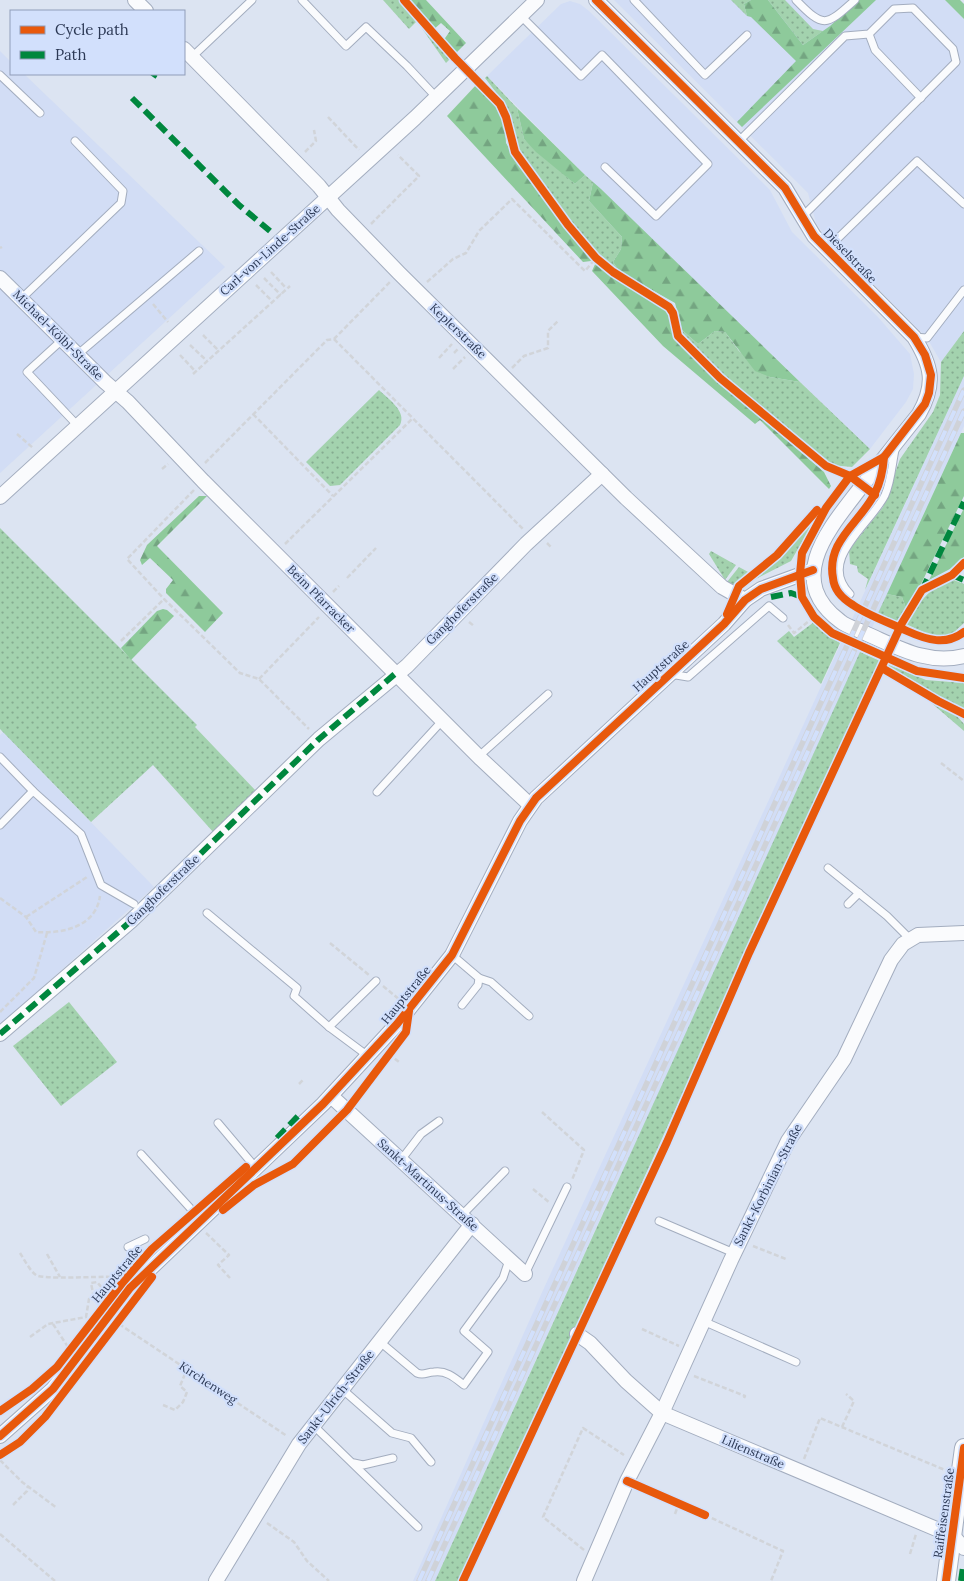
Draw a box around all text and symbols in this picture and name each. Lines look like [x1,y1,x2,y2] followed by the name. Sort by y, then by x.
[10,10,185,75] legend
[55,20,129,39] text: Cycle path
[55,45,86,64] text: Path
[217,200,323,299] street label: Carl-von-Linde-Straße
[821,225,881,287] street label: Dieselstraße
[10,286,107,383] street label: Michael-Kölbl-Straße
[427,300,490,362] street label: Keplerstraße
[284,562,359,636] street label: Beim Pfarracker
[423,569,501,648] street label: Ganghoferstraße
[629,636,692,695] street label: Hauptstraße
[123,851,203,928] street label: Ganghoferstraße
[378,962,434,1027] street label: Hauptstraße
[730,1121,805,1248] street label: Sankt-Korbinian-Straße
[375,1135,482,1234] street label: Sankt-Martinus-Straße
[88,1241,145,1306] street label: Hauptstraße
[294,1347,377,1446] street label: Sankt-Ulrich-Straße
[176,1358,241,1407] street label: Kirchenweg
[719,1432,787,1472] street label: Lilienstraße
[930,1467,957,1559] street label: Raiffeisenstraße

